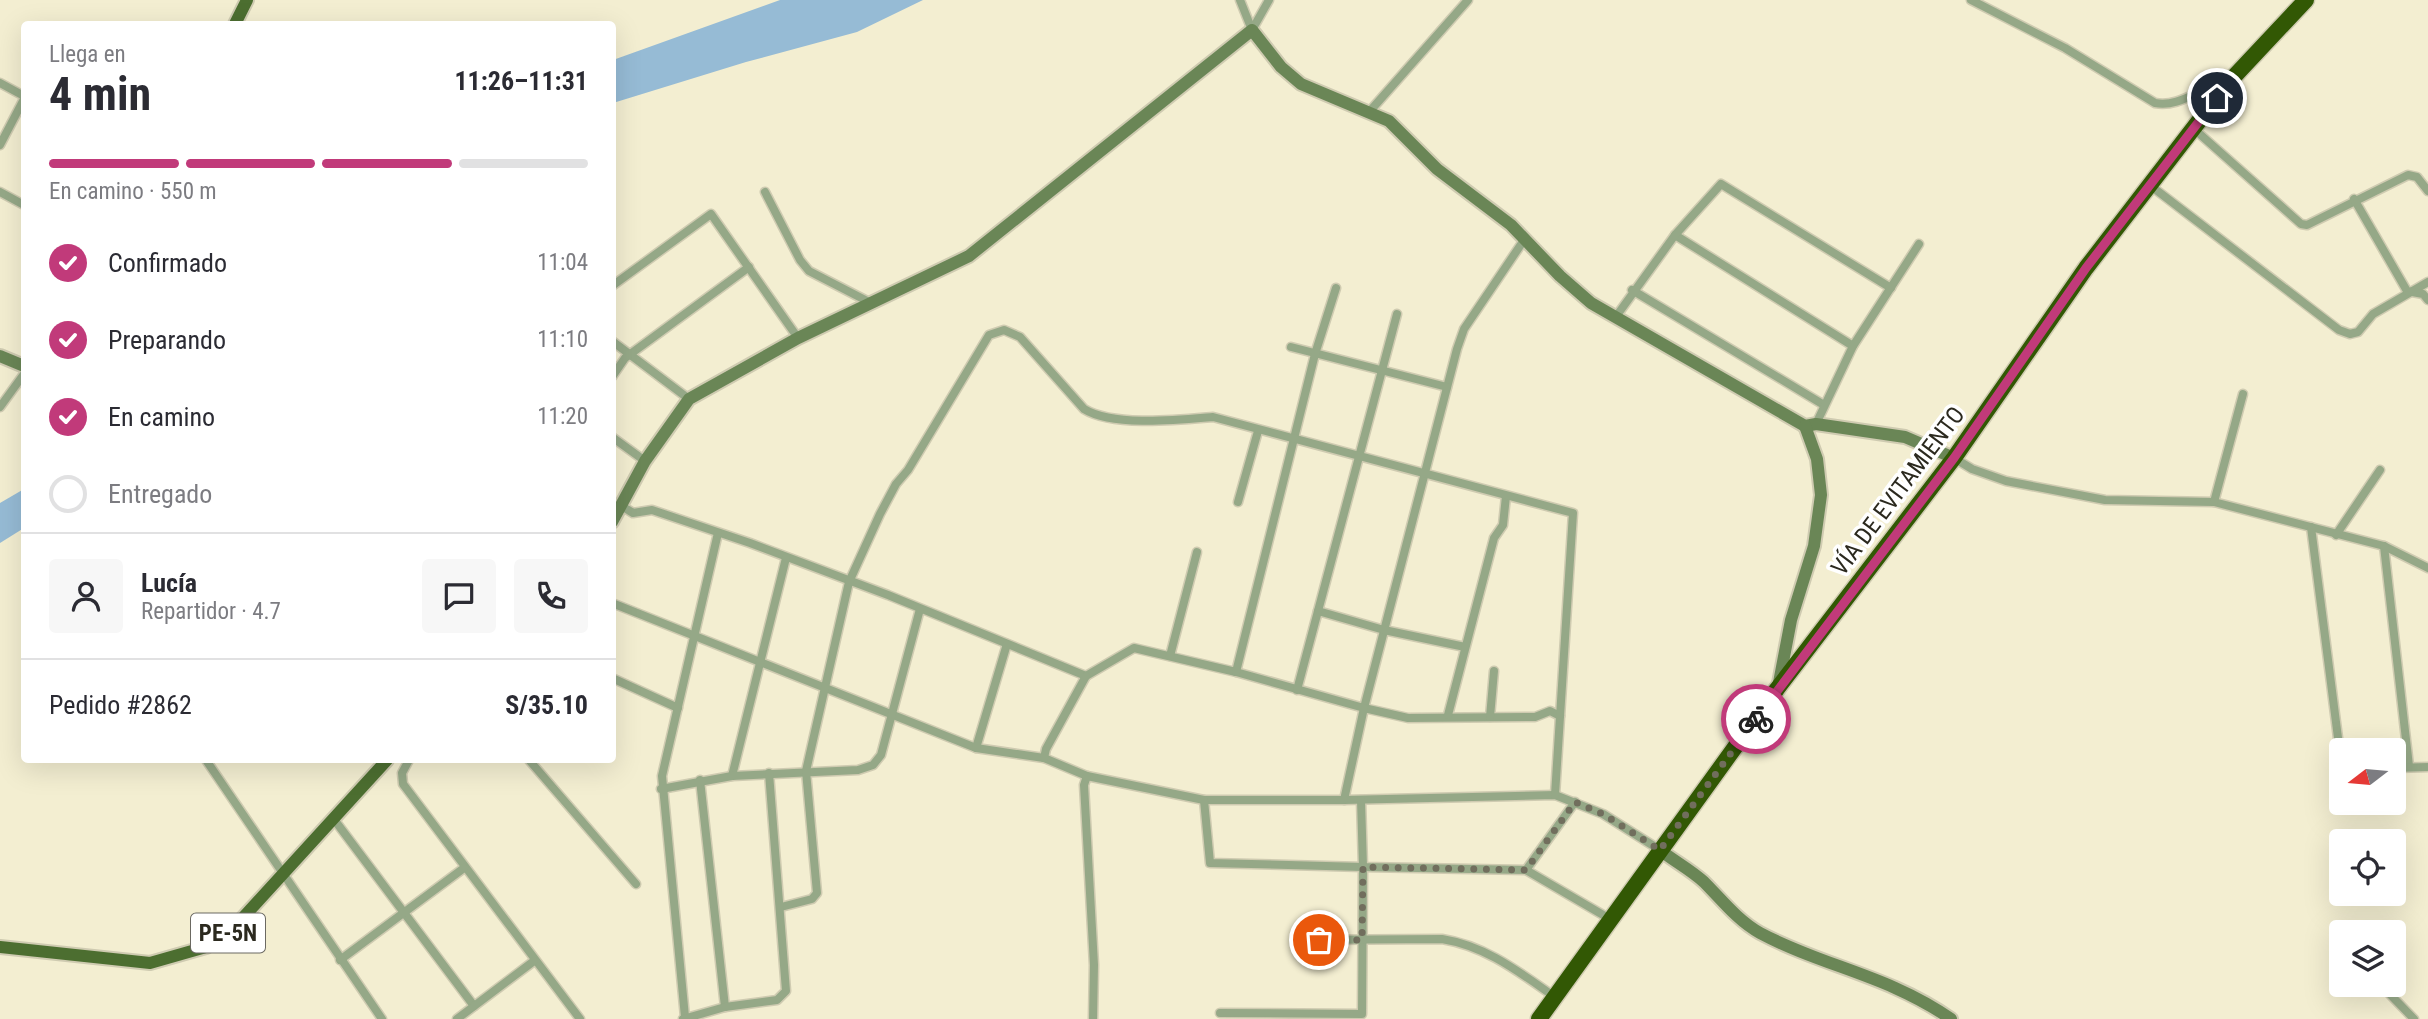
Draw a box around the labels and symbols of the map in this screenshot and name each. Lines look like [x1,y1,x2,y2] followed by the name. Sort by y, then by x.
[2187,68,2247,128] pin
[1825,401,1971,581] street label: VÍA DE EVITAMIENTO
[1721,684,1791,754] courier
[2329,738,2406,816] north arrow
[1289,910,1349,970] pin
[191,914,265,952] road number: PE-5N

